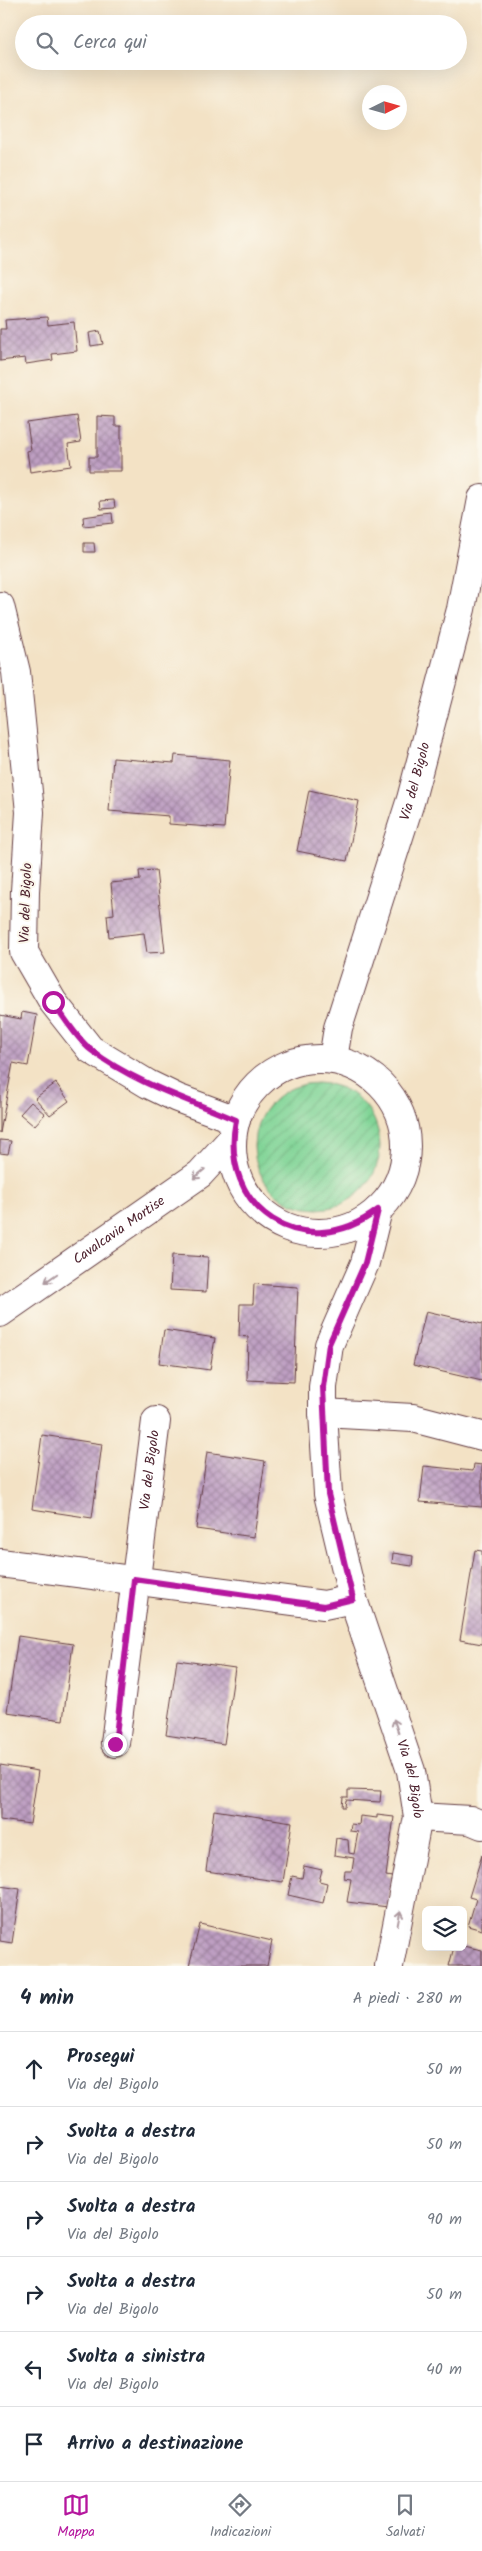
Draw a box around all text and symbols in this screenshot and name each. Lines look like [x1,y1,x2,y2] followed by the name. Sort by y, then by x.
[15,15,467,70] search box
[73,28,147,58] text: Cerca qui
[33,29,61,57] icon: search
[362,85,407,130] north arrow
[394,740,437,823] street label: Via del Bigolo
[14,862,38,944] street label: Via del Bigolo
[42,991,65,1014] route start
[192,1169,205,1180] one-way arrow
[68,1190,170,1270] street label: Cavalcavia Mortise
[44,1273,58,1283] one-way arrow
[134,1429,166,1511] street label: Via del Bigolo
[391,1718,400,1734] one-way arrow
[104,1733,127,1756] route end
[390,1737,429,1820] street label: Via del Bigolo
[422,1906,467,1951] map controls
[422,1906,467,1951] button: layers
[395,1911,404,1927] one-way arrow
[20,1982,74,2015] text: 4 min
[353,1986,462,2011] text: A piedi · 280 m
[67,2042,134,2072] text: Prosegui
[20,2055,48,2083] icon: ahead
[426,2057,462,2082] text: 50 m
[67,2072,159,2097] text: Via del Bigolo
[67,2117,195,2147] text: Svolta a destra
[20,2130,48,2158] icon: right
[426,2132,462,2157] text: 50 m
[67,2147,159,2172] text: Via del Bigolo
[67,2192,195,2222] text: Svolta a destra
[20,2205,48,2233] icon: right
[427,2207,462,2232] text: 90 m
[67,2222,159,2247] text: Via del Bigolo
[67,2267,195,2297] text: Svolta a destra
[20,2280,48,2308] icon: right
[426,2282,462,2307] text: 50 m
[67,2297,159,2322] text: Via del Bigolo
[67,2342,205,2372] text: Svolta a sinistra
[20,2355,48,2383] icon: left
[426,2357,462,2382] text: 40 m
[67,2372,159,2397] text: Via del Bigolo
[67,2429,243,2459] text: Arrivo a destinazione
[20,2430,48,2458] icon: arrive
[57,2491,95,2543] tab: Mappa
[210,2491,271,2543] tab: Indicazioni
[386,2491,425,2543] tab: Salvati

